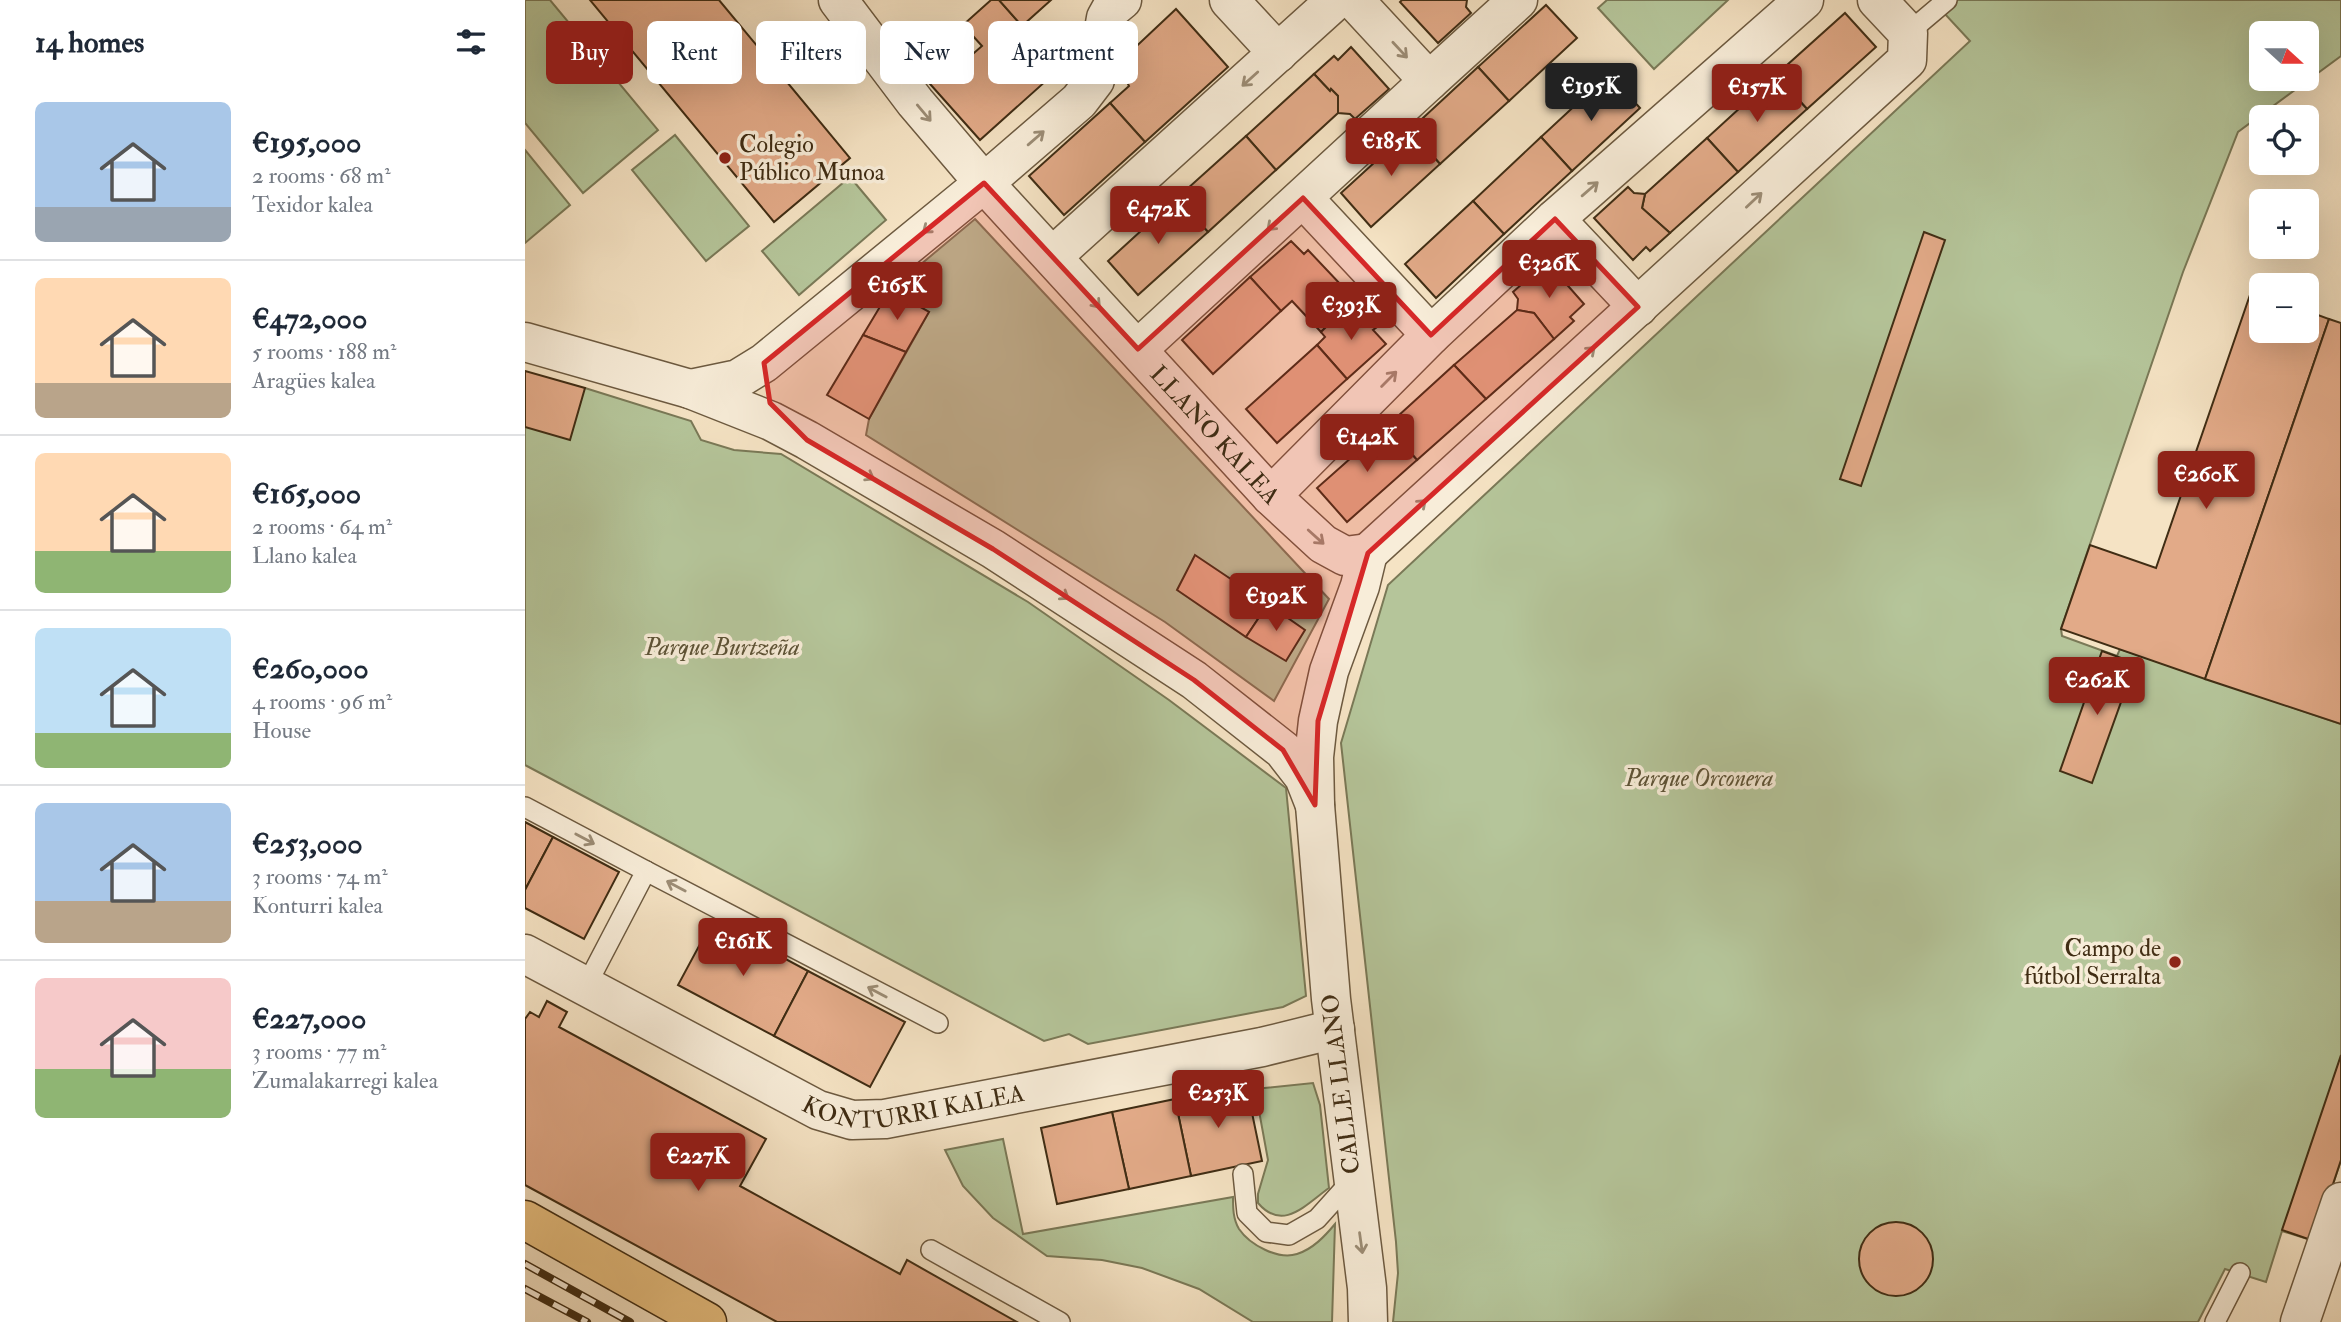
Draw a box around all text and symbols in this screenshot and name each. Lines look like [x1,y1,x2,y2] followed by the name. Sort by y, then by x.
[546,21,633,84] chip: Buy
[647,21,742,84] chip: Rent
[756,21,866,84] chip: Filters
[880,21,974,84] chip: New
[988,21,1138,84] chip: Apartment
[2249,21,2319,91] north arrow
[2249,21,2319,343] map controls
[452,23,490,61] icon: filters
[35,24,144,61] text: 14 homes
[1392,41,1408,59] one-way arrow
[1542,64,1640,123] pin: €195K
[1708,64,1806,124] pin: €157K
[1241,71,1259,87] one-way arrow
[1561,71,1621,100] text: €195K
[1728,72,1786,101] text: €157K
[917,103,932,121] one-way arrow
[2249,105,2319,175] button: locate
[1342,118,1440,178] pin: €185K
[252,124,361,161] text: €195,000
[1362,126,1420,155] text: €185K
[739,129,886,188] place label: Colegio Público Munoa
[91,130,175,214] icon: home
[1027,130,1045,146] one-way arrow
[717,150,733,166] marker: Colegio Público Munoa
[252,161,391,190] text: 2 rooms · 68 m²
[1580,181,1598,197] one-way arrow
[1109,187,1207,246] pin: €472K
[2249,189,2319,259] button: +
[252,190,373,219] text: Texidor kalea
[1745,192,1763,208] one-way arrow
[1126,194,1190,223] text: €472K
[1266,215,1284,231] one-way arrow
[923,218,941,234] one-way arrow
[1500,240,1598,300] pin: €326K
[1518,248,1580,277] text: €326K
[848,262,946,322] pin: €165K
[867,270,927,299] text: €165K
[2249,273,2319,343] button: −
[1302,282,1400,342] pin: €393K
[1322,290,1380,319] text: €393K
[1085,291,1101,309] one-way arrow
[252,300,367,337] text: €472,000
[91,306,175,390] icon: home
[252,337,396,366] text: 5 rooms · 188 m²
[1577,346,1595,362] one-way arrow
[1143,359,1287,511] street label: LLANO KALEA
[252,366,376,395] text: Aragües kalea
[1380,370,1397,387] one-way arrow
[1318,414,1416,474] pin: €142K
[1336,422,1398,451] text: €142K
[2157,452,2255,511] pin: €260K
[2174,459,2238,488] text: €260K
[855,468,875,482] one-way arrow
[252,475,361,512] text: €165,000
[91,481,175,565] icon: home
[1409,499,1427,515] one-way arrow
[252,512,392,541] text: 2 rooms · 64 m²
[1306,529,1324,545] one-way arrow
[252,541,357,570] text: Llano kalea
[1227,574,1325,633] pin: €192K
[1245,581,1307,610] text: €192K
[1049,586,1069,600] one-way arrow
[643,632,800,663] park label: Parque Burtzeña
[252,650,369,687] text: €260,000
[91,656,175,740] icon: home
[2048,658,2146,717] pin: €262K
[2065,665,2129,694] text: €262K
[252,687,392,716] text: 4 rooms · 96 m²
[252,716,311,745] text: House
[1624,763,1773,794] park label: Parque Orconera
[252,825,363,862] text: €253,000
[91,831,175,915] icon: home
[575,832,595,846] one-way arrow
[252,862,388,891] text: 3 rooms · 74 m²
[666,879,687,892] one-way arrow
[252,891,383,920] text: Konturri kalea
[694,918,792,978] pin: €161K
[714,926,772,955] text: €161K
[2024,933,2162,992] place label: Campo de fútbol Serralta
[2167,954,2183,970] marker: Campo de fútbol Serralta
[868,984,888,998] one-way arrow
[1315,992,1367,1176] street label: CALLE LLANO
[252,1000,366,1037] text: €227,000
[91,1006,175,1090] icon: home
[252,1037,387,1066] text: 3 rooms · 77 m²
[252,1066,438,1095] text: Zumalakarregi kalea
[1169,1070,1267,1130] pin: €253K
[797,1077,1027,1137] street label: KONTURRI KALEA
[1188,1078,1248,1107] text: €253K
[649,1134,747,1193] pin: €227K
[666,1141,730,1170] text: €227K
[1355,1231,1368,1254] one-way arrow

